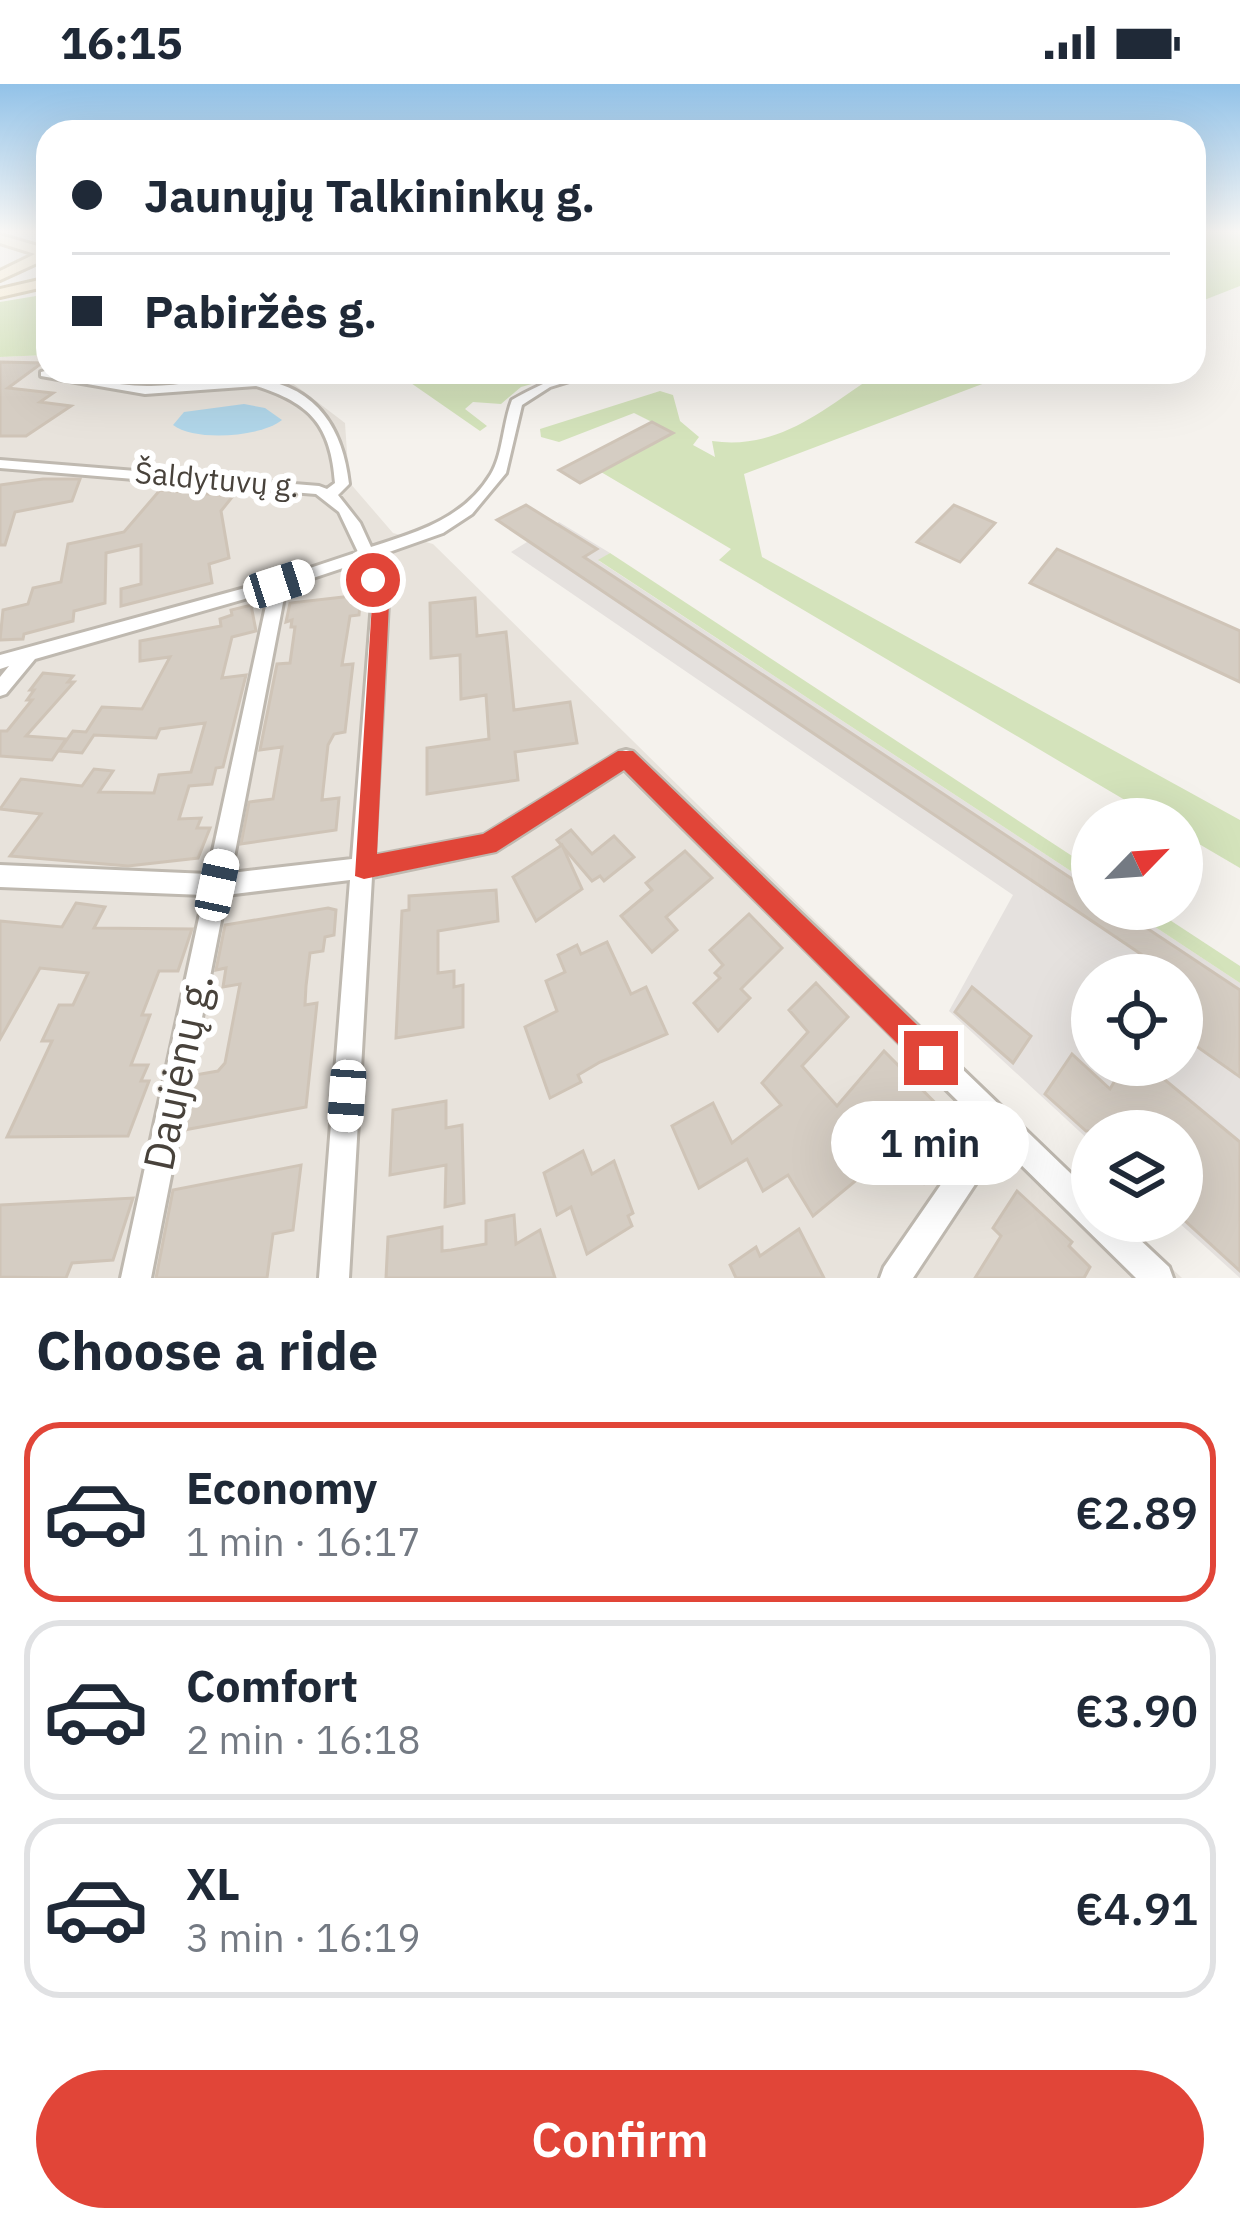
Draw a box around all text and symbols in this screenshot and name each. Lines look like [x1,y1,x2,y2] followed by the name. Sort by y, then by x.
[60,13,183,71] text: 16:15
[144,166,595,224] text: Jaunųjų Talkininkų g.
[144,282,377,340] text: Pabiržės g.
[133,452,301,505] street label: Šaldytuvų g.
[346,553,400,607] route start
[239,556,319,612] car
[1071,798,1203,930] north arrow
[1071,798,1203,1242] map controls
[192,846,242,924] car
[1071,954,1203,1086] button: locate
[130,968,225,1175] street label: Daujėnų g.
[904,1031,958,1085] route end
[327,1059,367,1133] car
[832,1100,1030,1184] callout: 1 min
[1071,1110,1203,1242] button: layers
[880,1117,980,1168] text: 1 min
[36,1315,378,1385] text: Choose a ride
[42,1458,150,1566] icon: car
[186,1458,377,1516] text: Economy
[1075,1483,1198,1541] text: €2.89
[186,1516,421,1567] text: 1 min · 16:17
[42,1656,150,1764] icon: car
[186,1656,358,1714] text: Comfort
[1075,1681,1198,1739] text: €3.90
[186,1714,421,1765] text: 2 min · 16:18
[42,1854,150,1962] icon: car
[186,1854,240,1912] text: XL
[1075,1879,1198,1937] text: €4.91
[186,1912,421,1963] text: 3 min · 16:19
[36,2070,1204,2208] button: Confirm

